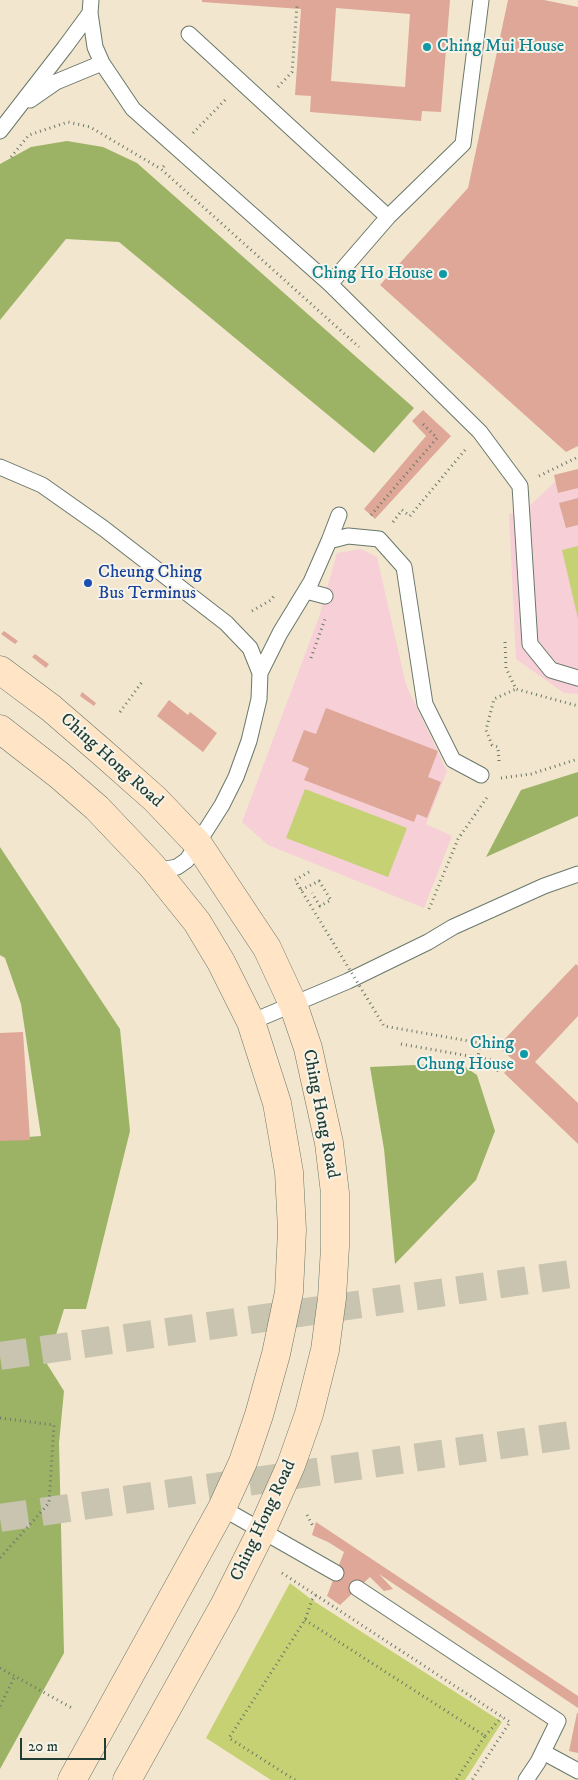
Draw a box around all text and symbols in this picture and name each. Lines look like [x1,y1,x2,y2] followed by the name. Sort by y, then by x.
[437,36,564,58] place label: Ching Mui House
[421,41,433,53] marker: Ching Mui House
[312,263,433,285] place label: Ching Ho House
[437,268,449,280] marker: Ching Ho House
[98,562,202,604] place label: Cheung Ching Bus Terminus
[82,577,94,589] marker: Cheung Ching Bus Terminus
[55,709,167,813] street label: Ching Hong Road
[416,1033,514,1076] place label: Ching Chung House
[297,1048,343,1180] street label: Ching Hong Road
[518,1048,530,1060] marker: Ching Chung House
[227,1457,301,1585] street label: Ching Hong Road
[22,1728,109,1760] scale bar
[28,1737,58,1756] text: 20 m

